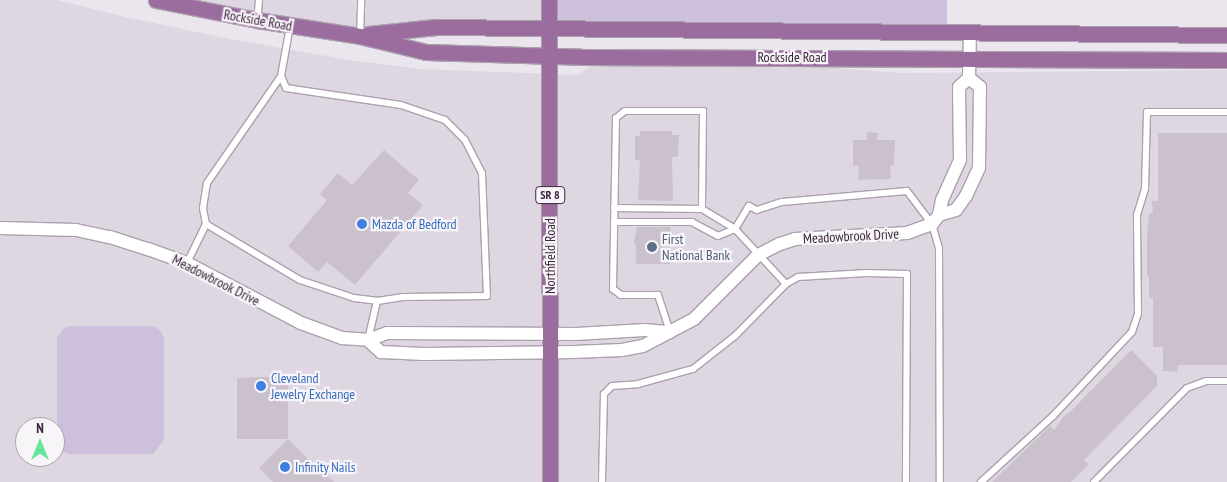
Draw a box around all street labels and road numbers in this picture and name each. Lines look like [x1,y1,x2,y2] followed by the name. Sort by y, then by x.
[223,6,293,34] street label: Rockside Road
[757,49,827,65] street label: Rockside Road
[535,186,565,204] road number: SR 8
[542,218,558,294] street label: Northfield Road
[802,225,900,247] street label: Meadowbrook Drive
[169,251,263,309] street label: Meadowbrook Drive

